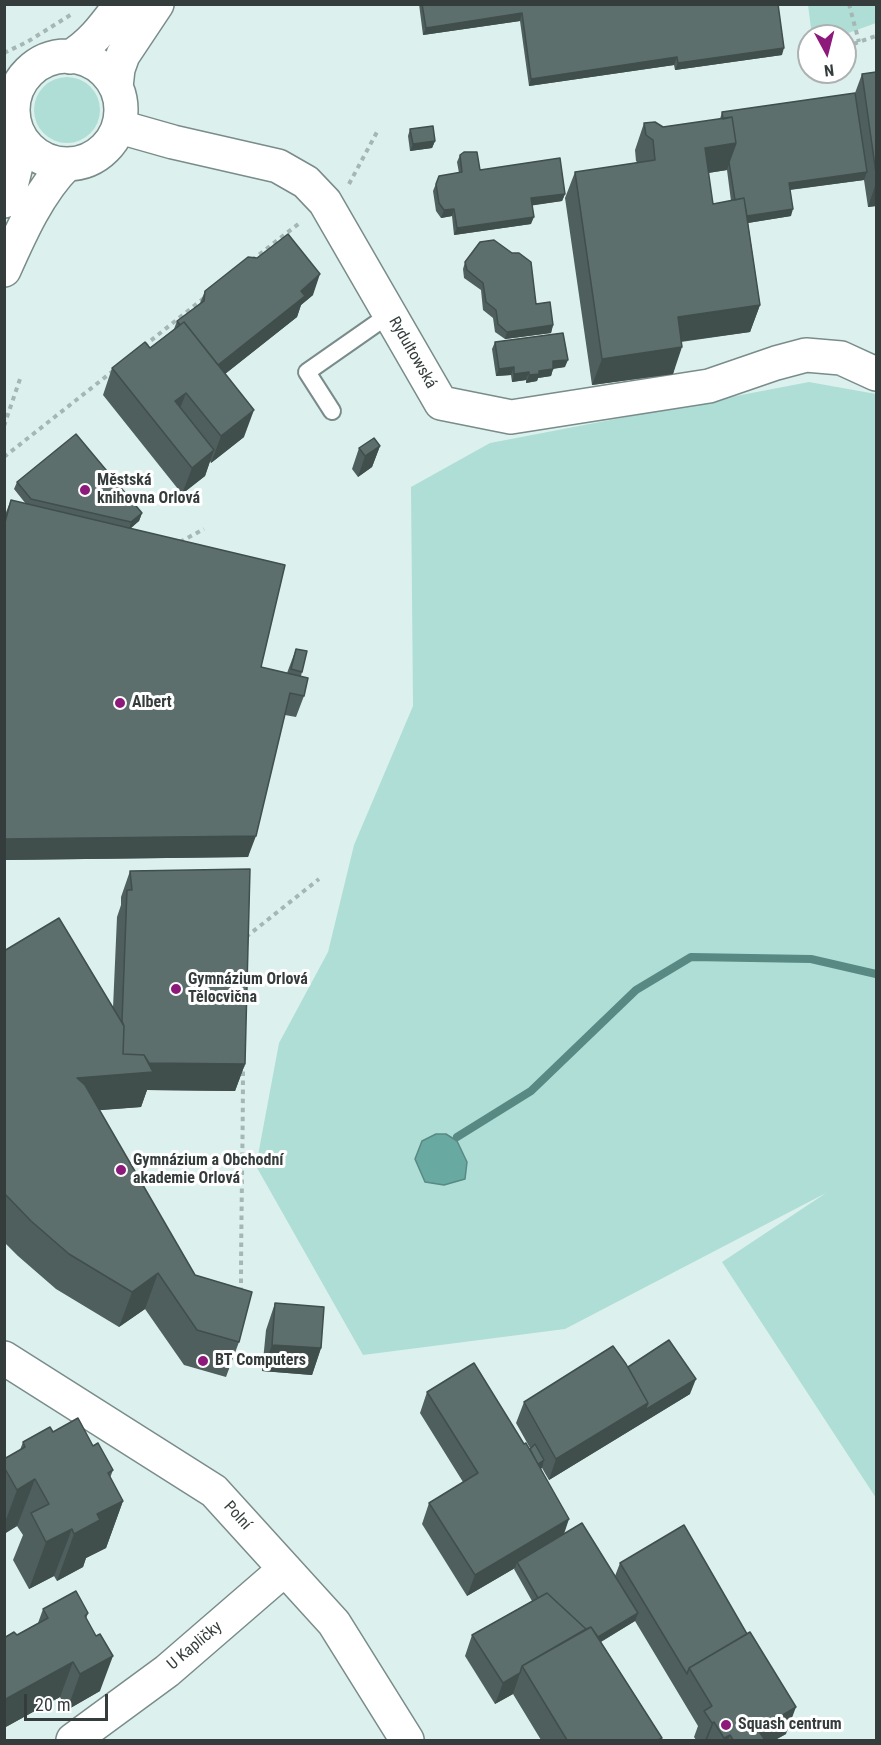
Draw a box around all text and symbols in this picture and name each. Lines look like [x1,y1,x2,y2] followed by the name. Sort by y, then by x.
[797,24,857,84] north arrow
[823,60,835,80] text: N
[384,314,440,392] street label: Rydultowská
[97,471,200,509] place label: Městská knihovna Orlová
[78,483,92,497] marker: Městská knihovna Orlová
[132,693,172,713] place label: Albert
[113,696,127,710] marker: Albert
[188,970,308,1008] place label: Gymnázium Orlová Tělocvična
[169,982,183,996] marker: Gymnázium Orlová Tělocvična
[133,1151,283,1189] place label: Gymnázium a Obchodní akademie Orlová
[114,1163,128,1177] marker: Gymnázium a Obchodní akademie Orlová
[215,1351,306,1371] place label: BT Computers
[196,1354,210,1368] marker: BT Computers
[219,1498,255,1534] street label: Polní
[164,1618,226,1674] street label: U Kapličky
[27,1682,111,1720] scale bar
[35,1694,70,1715] text: 20 m
[738,1715,842,1735] place label: Squash centrum
[719,1718,733,1732] marker: Squash centrum

